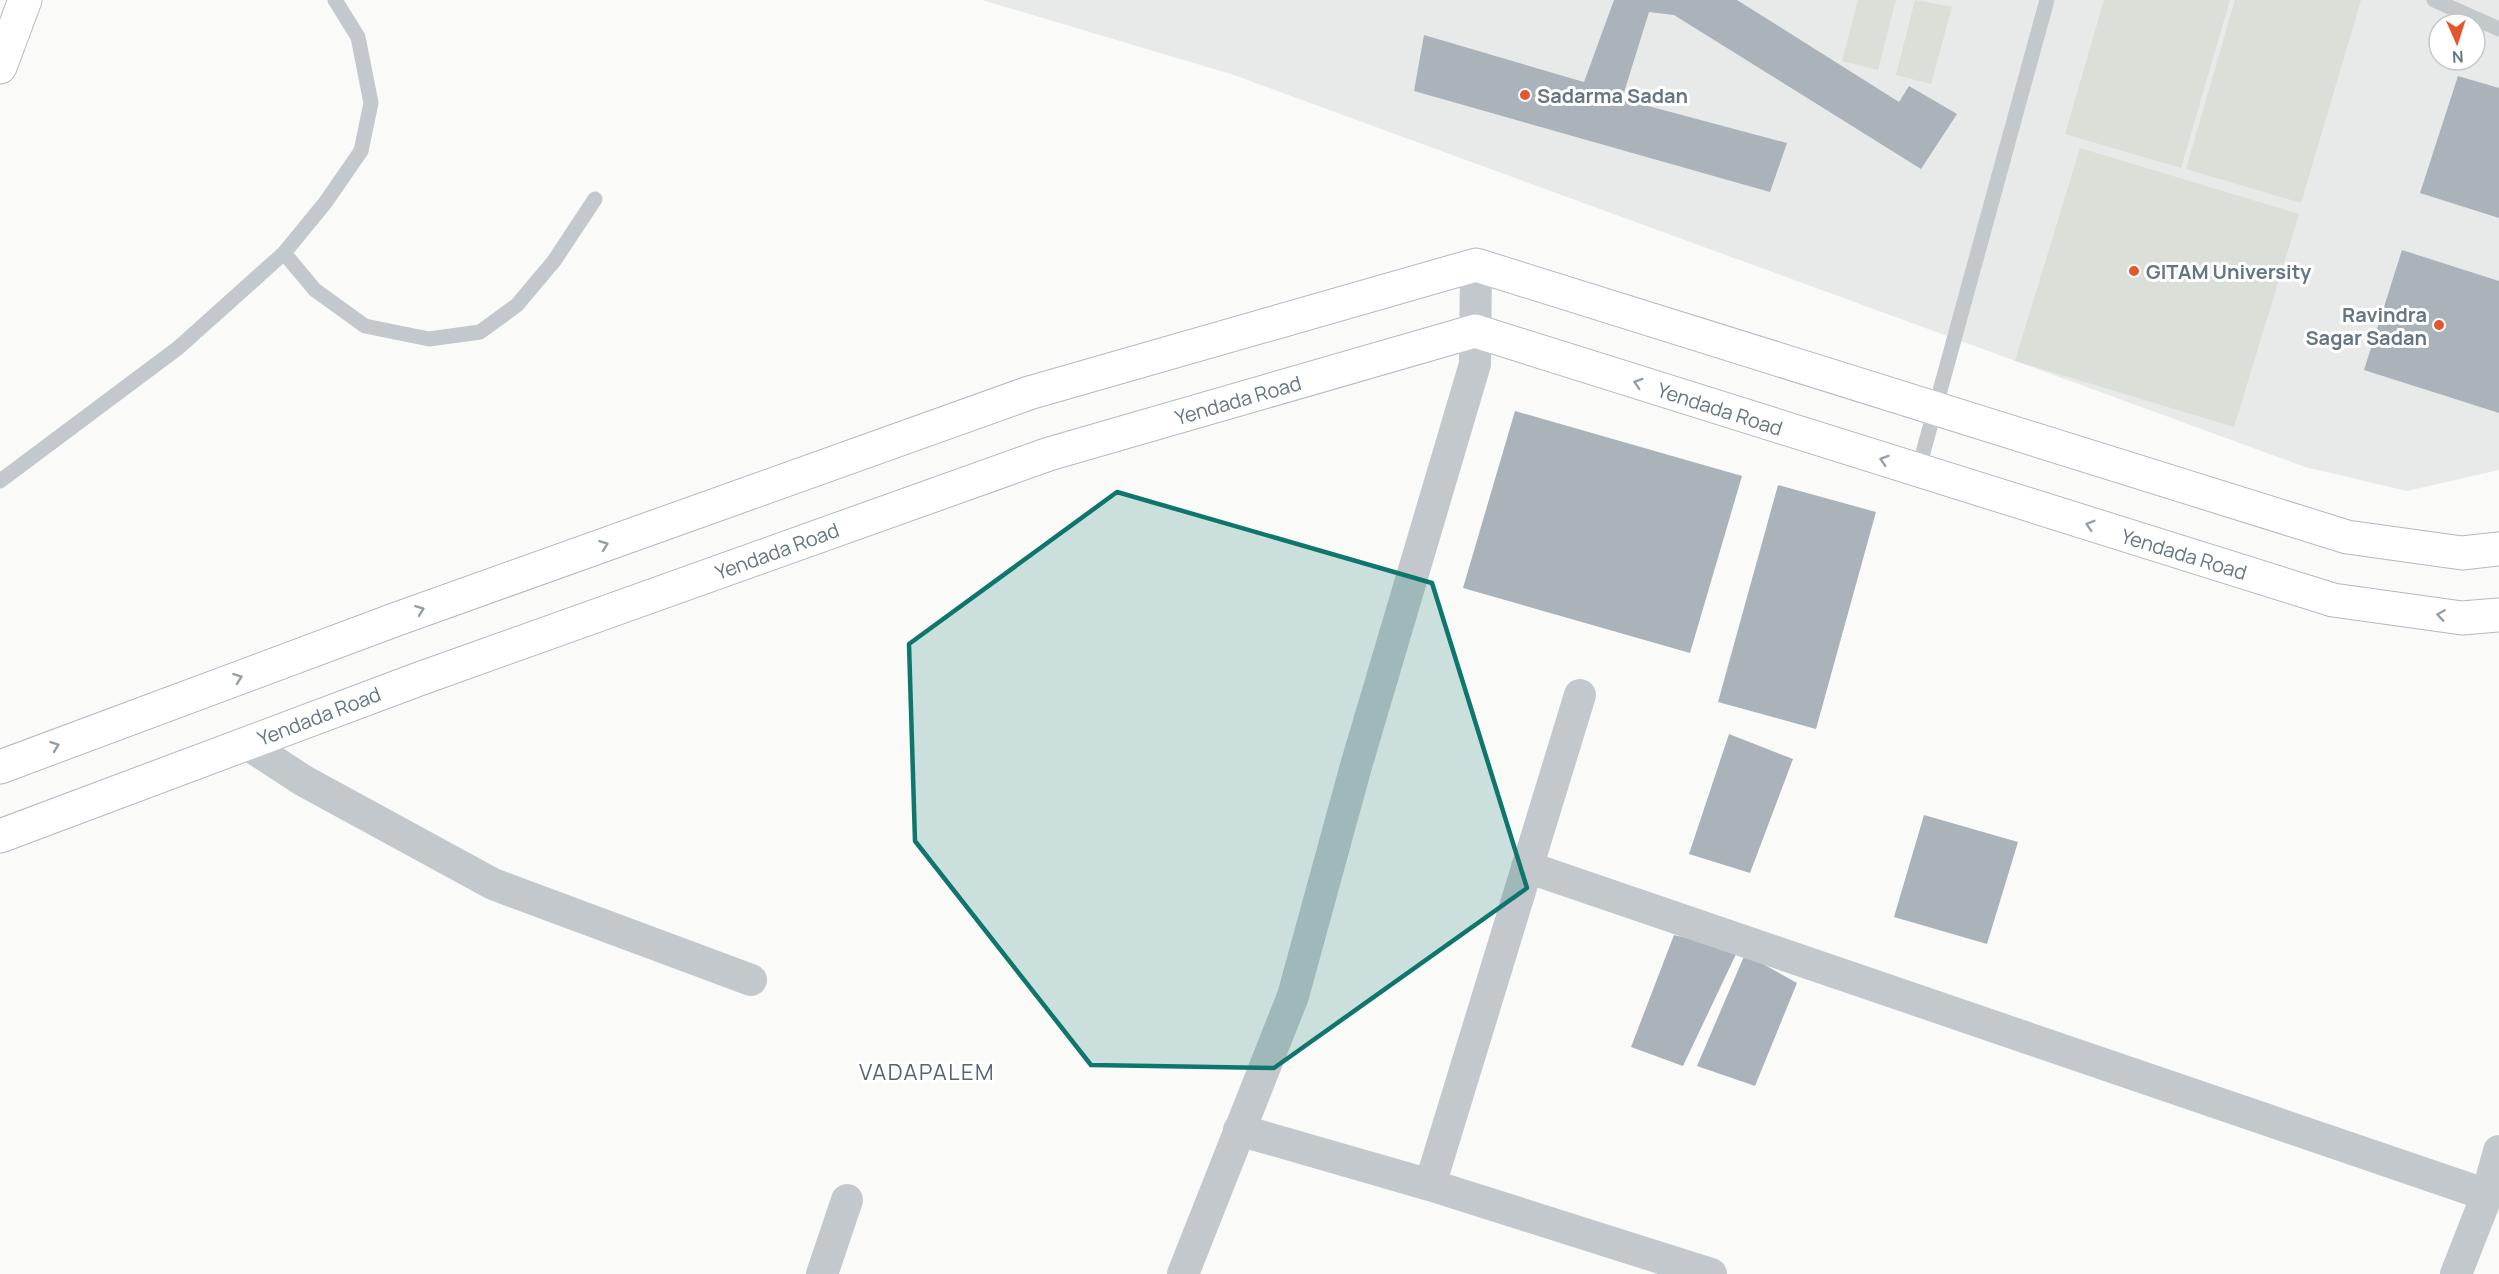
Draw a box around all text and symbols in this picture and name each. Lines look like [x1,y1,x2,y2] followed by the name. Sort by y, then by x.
[2427,12,2487,72] north arrow
[2451,46,2464,68] text: N
[1537,82,1688,109] place label: Sadarma Sadan
[1518,88,1532,102] marker: Sadarma Sadan
[2146,258,2312,285] place label: GITAM University
[2127,264,2141,278] marker: GITAM University
[2305,301,2427,351] place label: Ravindra Sagar Sadan
[2432,318,2446,332] marker: Ravindra Sagar Sadan
[1172,369,1304,431] street label: Yendada Road
[1654,376,1786,442] street label: Yendada Road
[1633,378,1644,390] one-way arrow
[1879,455,1890,468] one-way arrow
[711,516,843,586] street label: Yendada Road
[2085,520,2096,532] one-way arrow
[2118,522,2250,586] street label: Yendada Road
[598,539,609,552] one-way arrow
[415,605,425,618] one-way arrow
[2436,609,2445,622] one-way arrow
[231,673,242,685] one-way arrow
[253,680,385,752] street label: Yendada Road
[49,741,60,754] one-way arrow
[859,1057,995,1087] district label: VADAPALEM

